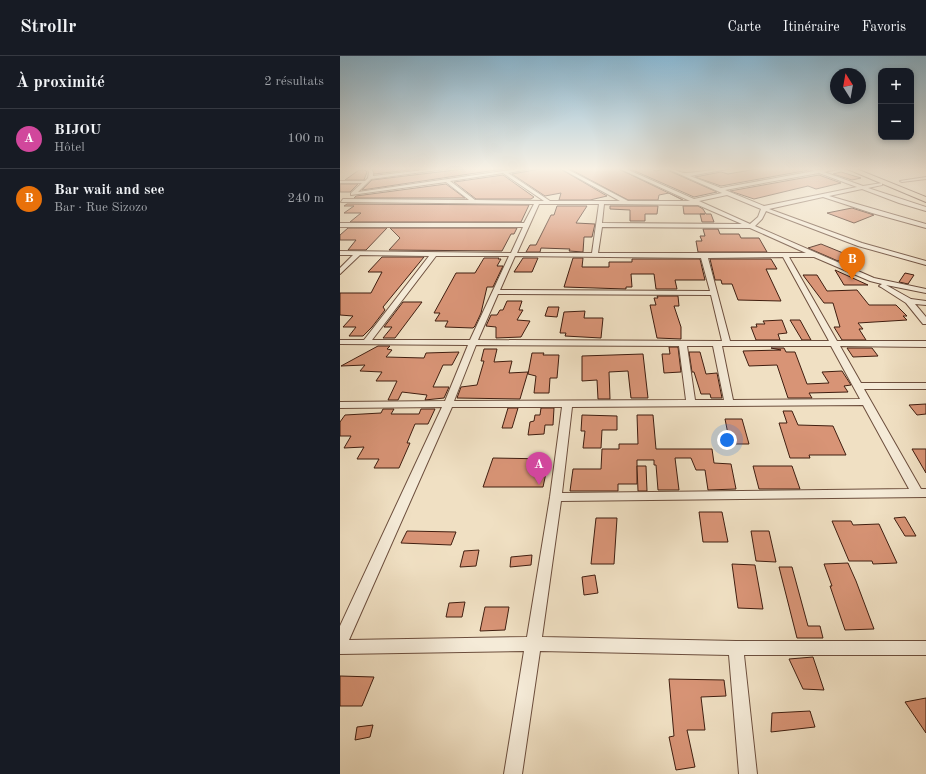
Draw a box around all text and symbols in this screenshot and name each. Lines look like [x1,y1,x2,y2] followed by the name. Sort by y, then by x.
[20,18,76,37] text: Strollr
[727,20,761,34] text: Carte
[783,20,840,34] text: Itinéraire
[862,20,906,34] text: Favoris
[830,68,866,104] north arrow
[878,68,914,140] map controls
[878,68,914,104] button: +
[16,74,105,91] text: À proximité
[264,75,324,88] text: 2 résultats
[878,104,914,140] button: −
[54,123,102,138] text: BIJOU
[24,132,34,145] text: A
[287,132,324,145] text: 100 m
[54,141,85,154] text: Hôtel
[54,183,165,198] text: Bar wait and see
[24,192,34,205] text: B
[287,192,324,205] text: 240 m
[54,201,147,214] text: Bar · Rue Sizozo
[839,247,865,280] pin: B
[717,430,737,450] your location
[526,452,552,485] pin: A

